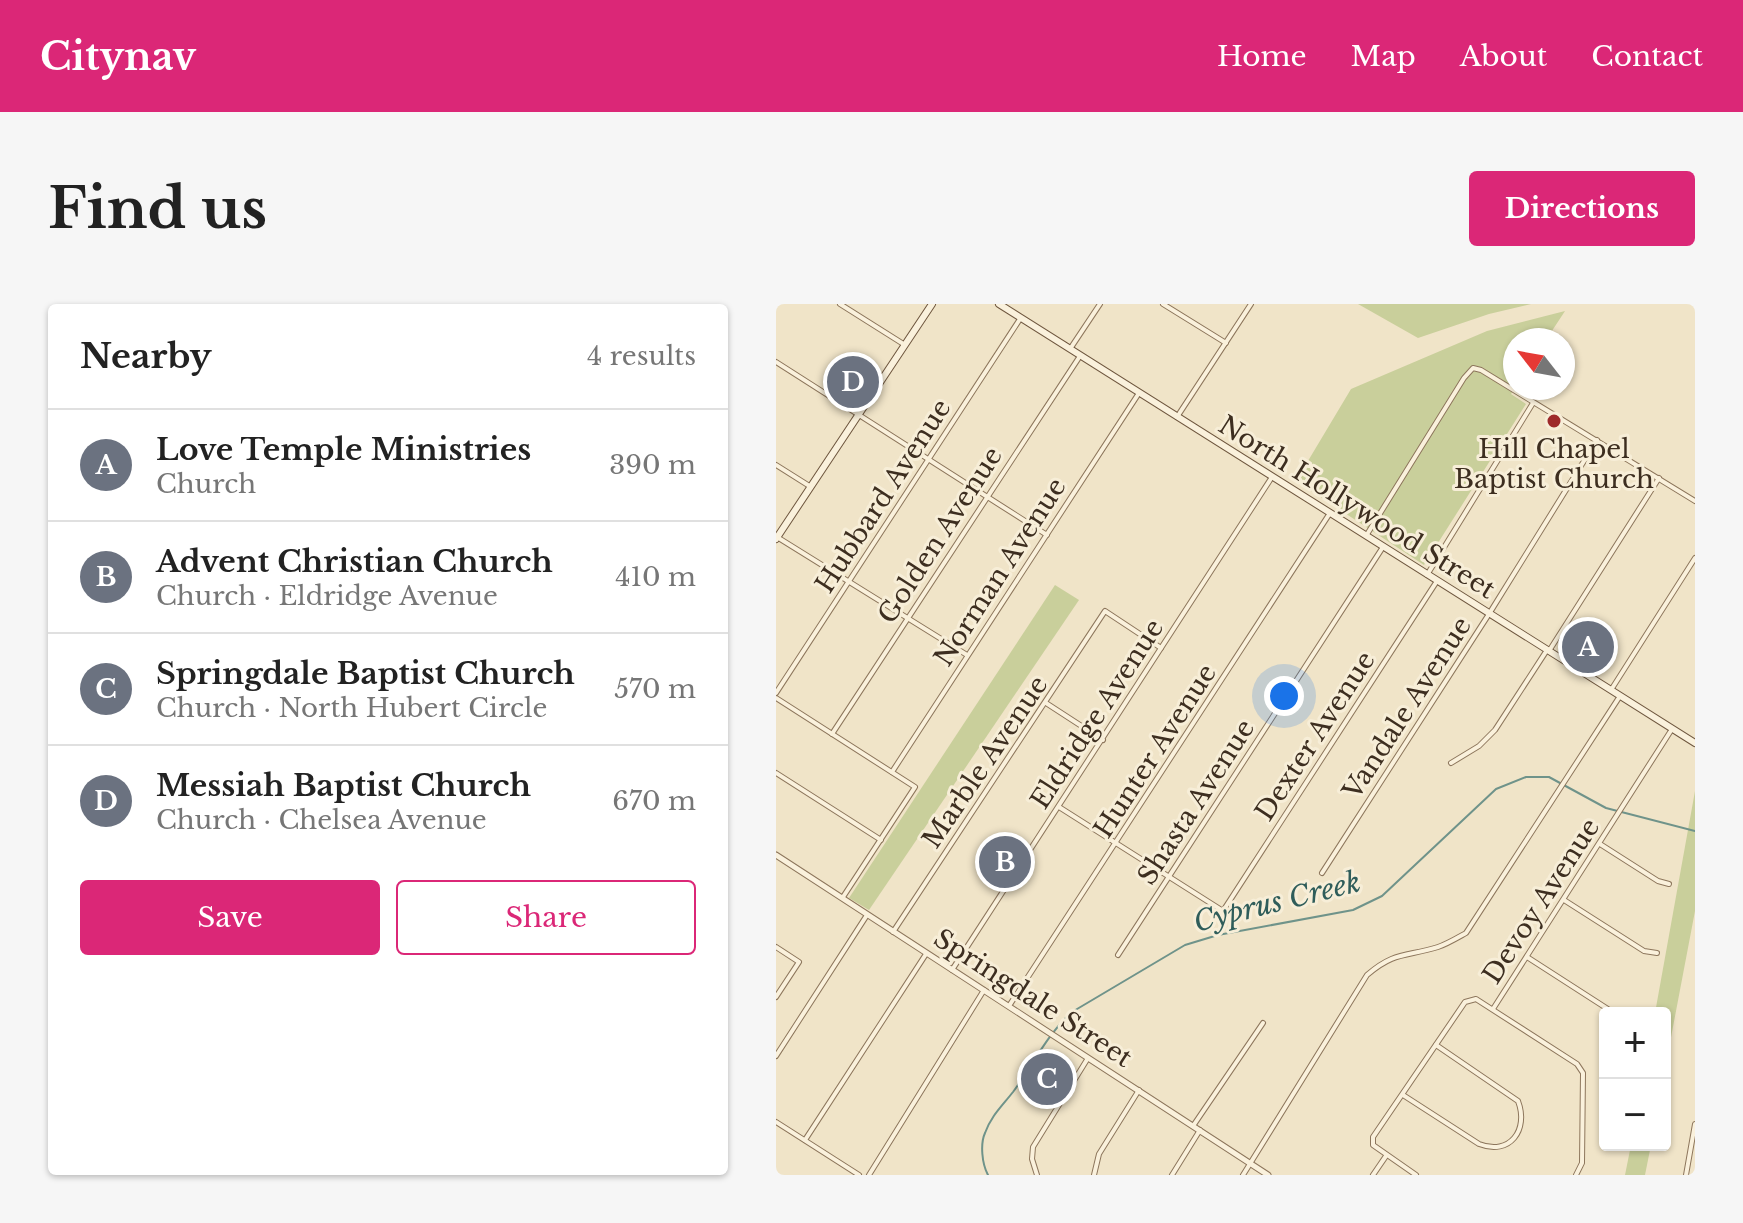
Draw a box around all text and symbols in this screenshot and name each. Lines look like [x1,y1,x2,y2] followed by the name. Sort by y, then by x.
[40,33,196,80] text: Citynav
[1217,39,1307,74] text: Home
[1351,39,1416,74] text: Map
[1460,39,1547,74] text: About
[1591,39,1703,74] text: Contact
[1469,171,1695,246] button: Directions
[48,174,267,243] text: Find us
[1503,328,1575,400] north arrow
[80,335,212,377] text: Nearby
[587,340,696,372] text: 4 results
[827,352,879,412] pin: D
[808,393,958,599] street label: Hubbard Avenue
[1213,409,1501,605] street label: North Hollywood Street
[1545,412,1563,430] marker: Hill Chapel Baptist Church
[156,431,531,468] text: Love Temple Ministries
[1454,433,1654,495] place label: Hill Chapel Baptist Church
[871,441,1009,629] street label: Golden Avenue
[95,449,117,481] text: A
[609,449,696,481] text: 390 m
[156,468,256,500] text: Church
[927,472,1073,672] street label: Norman Avenue
[156,543,553,580] text: Advent Christian Church
[96,561,116,593] text: B
[615,561,696,593] text: 410 m
[156,580,498,612] text: Church · Eldridge Avenue
[1336,611,1478,806] street label: Vandale Avenue
[1024,613,1170,815] street label: Eldridge Avenue
[1562,617,1614,677] pin: A
[1248,645,1382,827] street label: Dexter Avenue
[156,655,575,692] text: Springdale Baptist Church
[1087,658,1223,844] street label: Hunter Avenue
[916,670,1054,854] street label: Marble Avenue
[95,673,117,705] text: C
[614,673,696,705] text: 570 m
[1264,676,1304,716] your location
[156,692,547,724] text: Church · North Hubert Circle
[1131,714,1261,890] street label: Shasta Avenue
[156,767,531,804] text: Messiah Baptist Church
[94,785,118,817] text: D
[612,785,696,817] text: 670 m
[156,804,487,836] text: Church · Chelsea Avenue
[1476,812,1606,990] street label: Devoy Avenue
[979,832,1031,892] pin: B
[1190,864,1364,940] water label: Cyprus Creek
[80,880,380,955] button: Save
[396,880,696,955] button: Share
[928,922,1138,1074] street label: Springdale Street
[1599,1007,1671,1151] map controls
[1599,1007,1671,1079] button: +
[1021,1049,1073,1109] pin: C
[1599,1079,1671,1151] button: −

